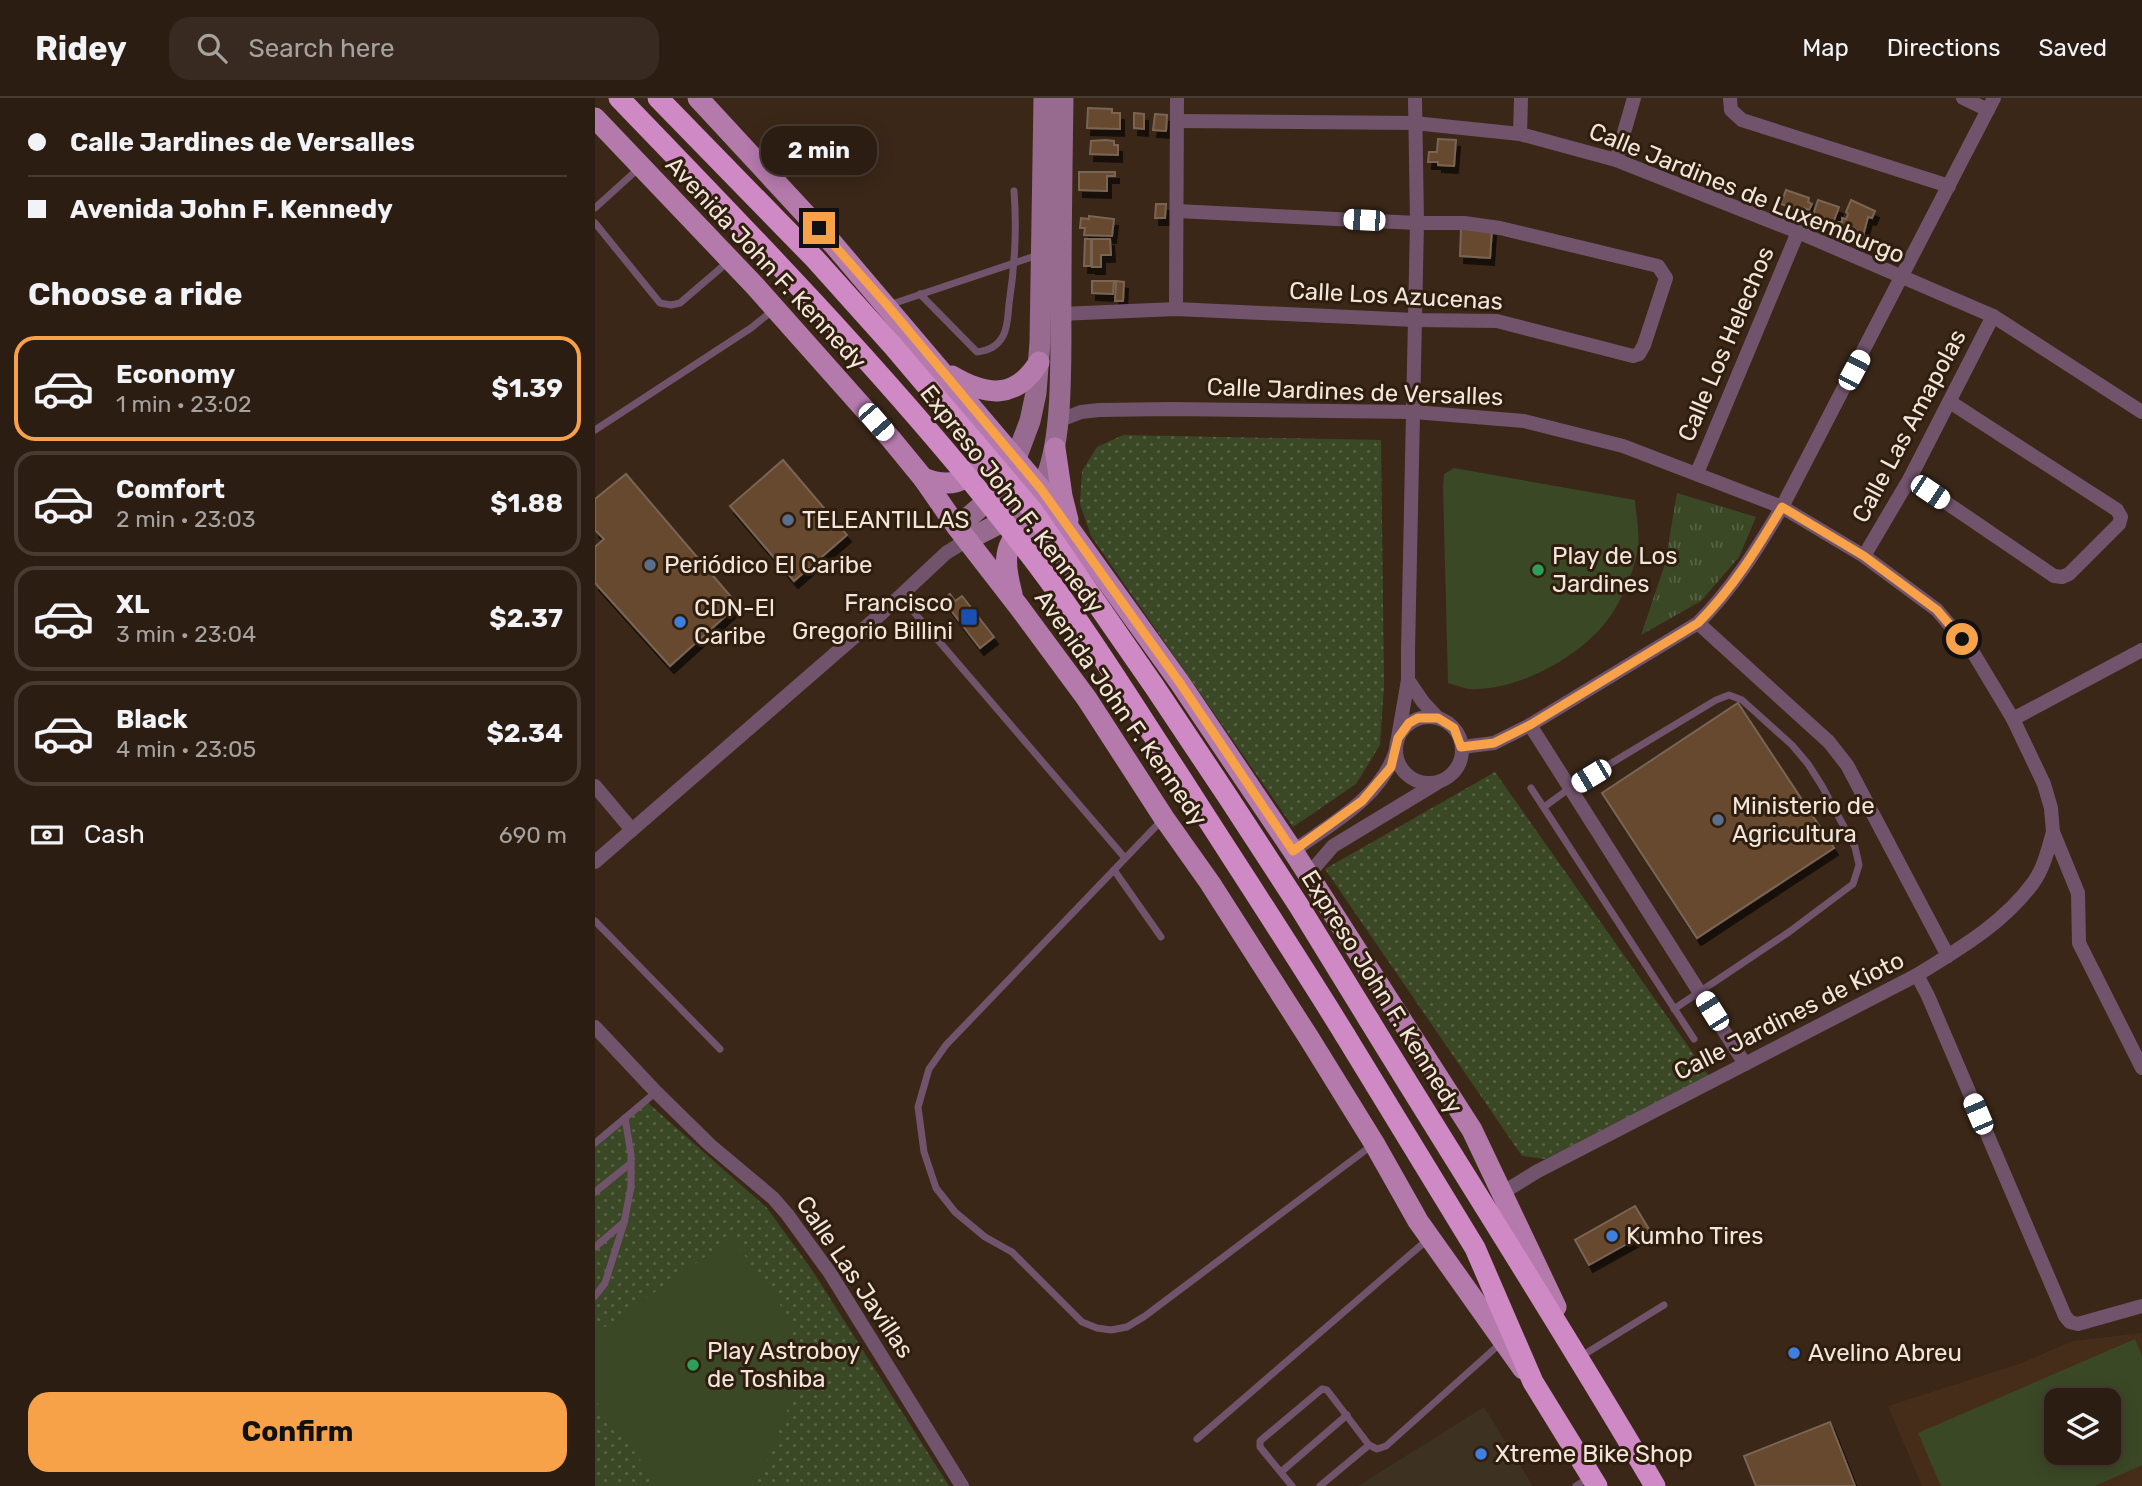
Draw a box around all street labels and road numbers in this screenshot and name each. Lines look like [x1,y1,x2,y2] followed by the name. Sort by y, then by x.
[1585,117,1909,269] street label: Calle Jardines de Luxemburgo
[660,151,872,375] street label: Avenida John F. Kennedy
[1672,242,1780,446] street label: Calle Los Helechos
[1288,276,1504,316] street label: Calle Los Azucenas
[1846,325,1972,527] street label: Calle Las Amapolas
[1206,373,1504,411] street label: Calle Jardines de Versalles
[914,379,1110,619] street label: Expreso John F. Kennedy
[1029,585,1213,831] street label: Avenida John F. Kennedy
[1295,865,1469,1119] street label: Expreso John F. Kennedy
[1669,946,1909,1086] street label: Calle Jardines de Kioto
[790,1191,920,1363] street label: Calle Las Javillas

